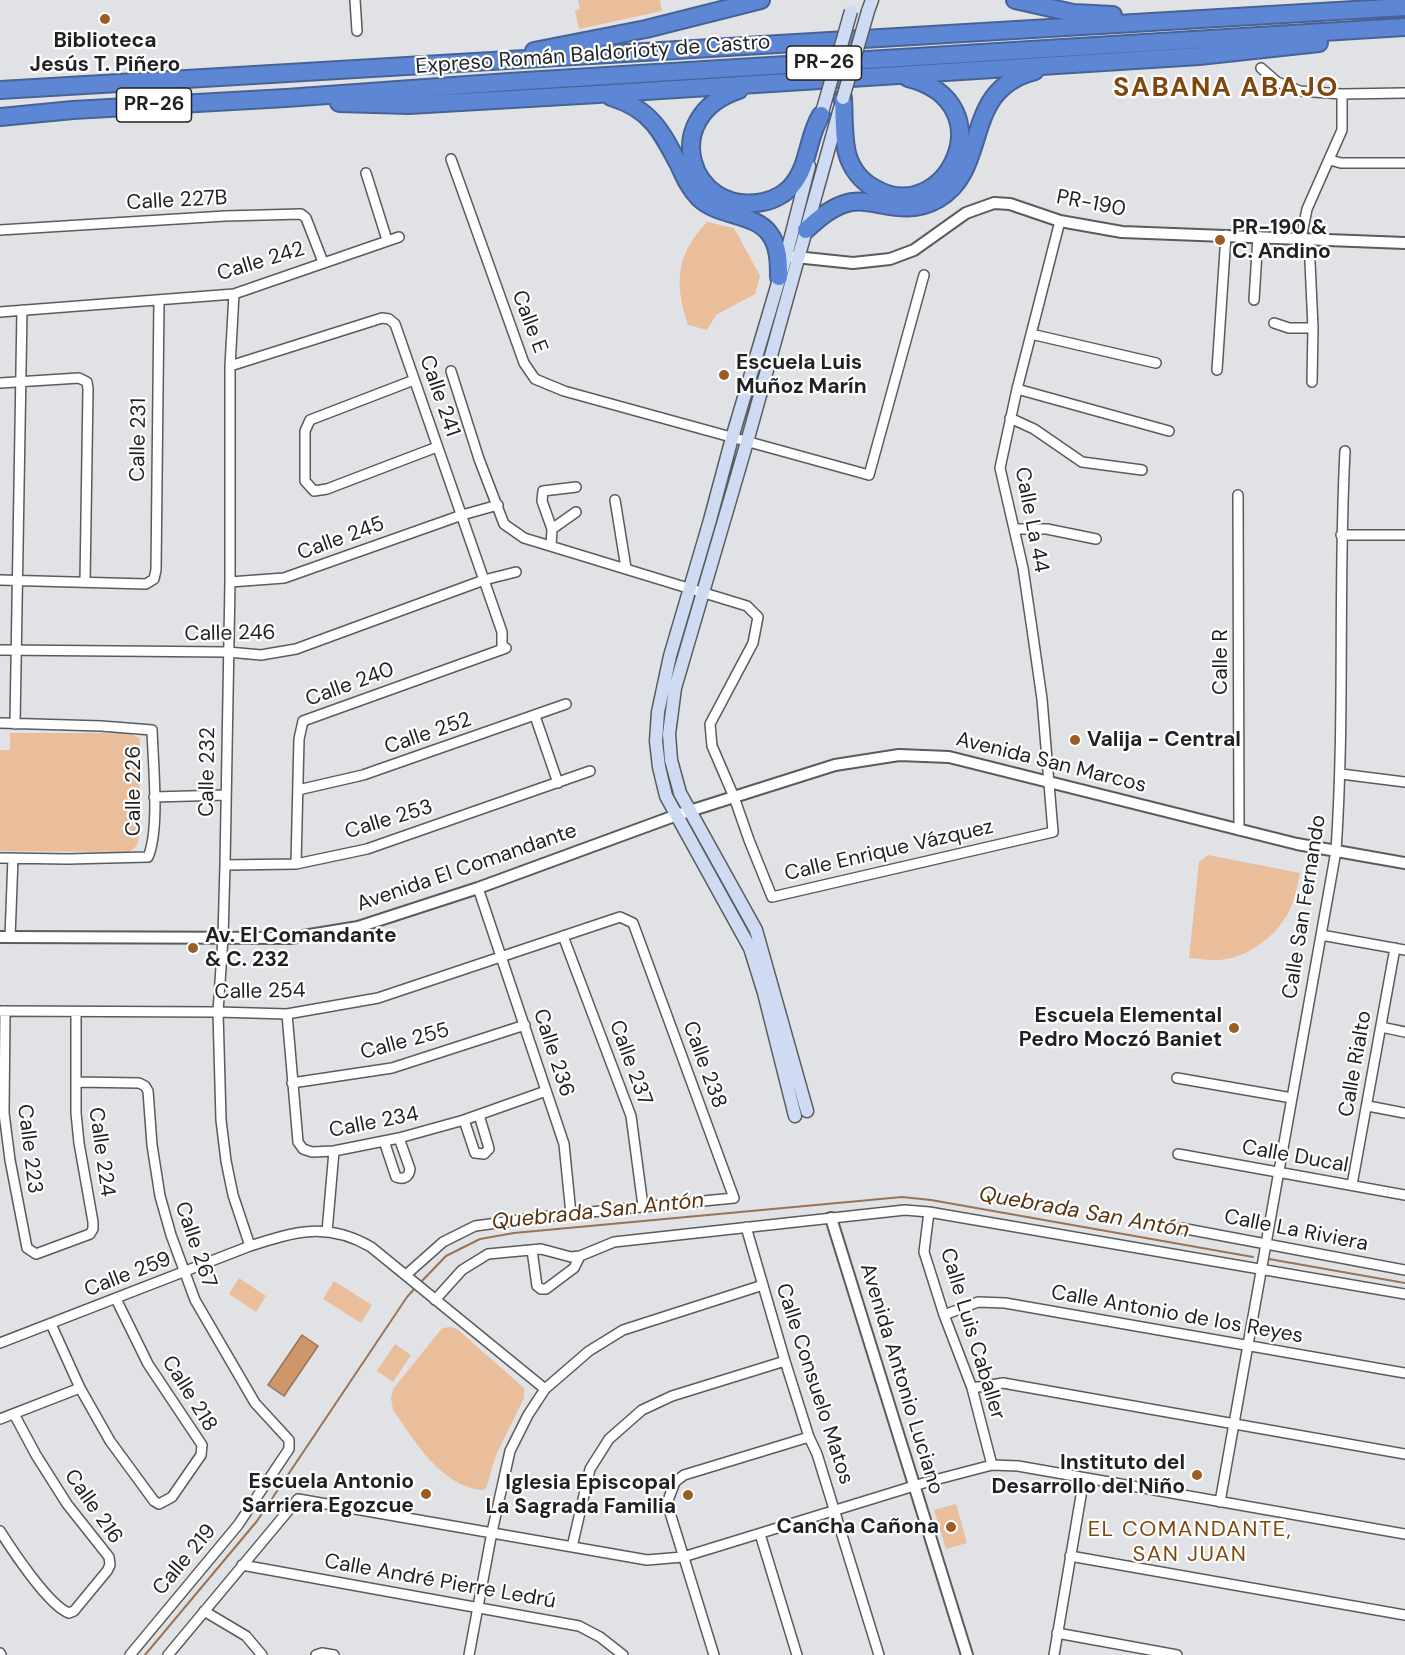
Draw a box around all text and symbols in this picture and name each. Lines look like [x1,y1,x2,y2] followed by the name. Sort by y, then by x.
[98,12,112,26] marker: Biblioteca Jesús T. Piñero
[30,28,180,78] place label: Biblioteca Jesús T. Piñero
[415,30,771,80] street label: Expreso Román Baldorioty de Castro
[786,46,862,80] road number: PR-26
[1113,73,1339,105] district label: SABANA ABAJO
[116,88,192,122] road number: PR-26
[1054,185,1128,223] street label: PR-190
[126,186,228,216] street label: Calle 227B
[1232,215,1331,265] place label: PR-190 & C. Andino
[1213,233,1227,247] marker: PR-190 & C. Andino
[214,237,308,287] street label: Calle 242
[506,287,552,357] street label: Calle E
[736,350,867,400] place label: Escuela Luis Muñoz Marín
[413,352,465,440] street label: Calle 241
[717,368,731,382] marker: Escuela Luis Muñoz Marín
[126,398,152,482] street label: Calle 231
[1008,465,1054,575] street label: Calle La 44
[294,512,388,566] street label: Calle 245
[184,621,276,647] street label: Calle 246
[1208,629,1234,695] street label: Calle R
[302,657,398,713] street label: Calle 240
[381,707,475,761] street label: Calle 252
[195,727,221,817] street label: Calle 232
[953,727,1149,799] street label: Avenida San Marcos
[1087,727,1241,753] place label: Valija - Central
[1068,733,1082,747] marker: Valija - Central
[121,746,147,836] street label: Calle 226
[342,795,436,845] street label: Calle 253
[1278,813,1332,1001] street label: Calle San Fernando
[782,815,996,887] street label: Calle Enrique Vázquez
[354,818,580,918] street label: Avenida El Comandante
[205,923,397,973] place label: Av. El Comandante & C. 232
[186,941,200,955] marker: Av. El Comandante & C. 232
[214,979,306,1005] street label: Calle 254
[1019,1003,1222,1053] place label: Escuela Elemental Pedro Moczó Baniet
[527,1006,579,1100] street label: Calle 236
[1334,1009,1378,1119] street label: Calle Rialto
[603,1017,657,1109] street label: Calle 237
[358,1018,452,1066] street label: Calle 255
[677,1018,731,1112] street label: Calle 238
[1227,1021,1241,1035] marker: Escuela Elemental Pedro Moczó Baniet
[327,1102,421,1144] street label: Calle 234
[11,1103,47,1195] street label: Calle 223
[82,1106,120,1198] street label: Calle 224
[1240,1135,1350,1179] street label: Calle Ducal
[977,1181,1191,1245] water label: Quebrada San Antón
[491,1188,705,1236] water label: Quebrada San Antón
[169,1199,221,1291] street label: Calle 267
[1222,1205,1370,1257] street label: Calle La Riviera
[934,1245,1010,1423] street label: Calle Luis Caballer
[81,1247,175,1303] street label: Calle 259
[854,1260,948,1498] street label: Avenida Antonio Luciano
[770,1280,858,1488] street label: Calle Consuelo Matos
[1049,1280,1305,1350] street label: Calle Antonio de los Reyes
[156,1351,222,1437] street label: Calle 218
[991,1450,1185,1500] place label: Instituto del Desarrollo del Niño
[58,1465,128,1549] street label: Calle 216
[1190,1468,1204,1482] marker: Instituto del Desarrollo del Niño
[242,1469,414,1519] place label: Escuela Antonio Sarriera Egozcue
[485,1470,676,1520] place label: Iglesia Episcopal La Sagrada Familia
[419,1487,433,1501] marker: Escuela Antonio Sarriera Egozcue
[681,1488,695,1502] marker: Iglesia Episcopal La Sagrada Familia
[776,1514,939,1540] place label: Cancha Cañona
[1088,1517,1292,1568] district label: EL COMANDANTE, SAN JUAN
[148,1519,222,1601] street label: Calle 219
[944,1520,958,1534] marker: Cancha Cañona
[322,1549,558,1615] street label: Calle André Pierre Ledrú

